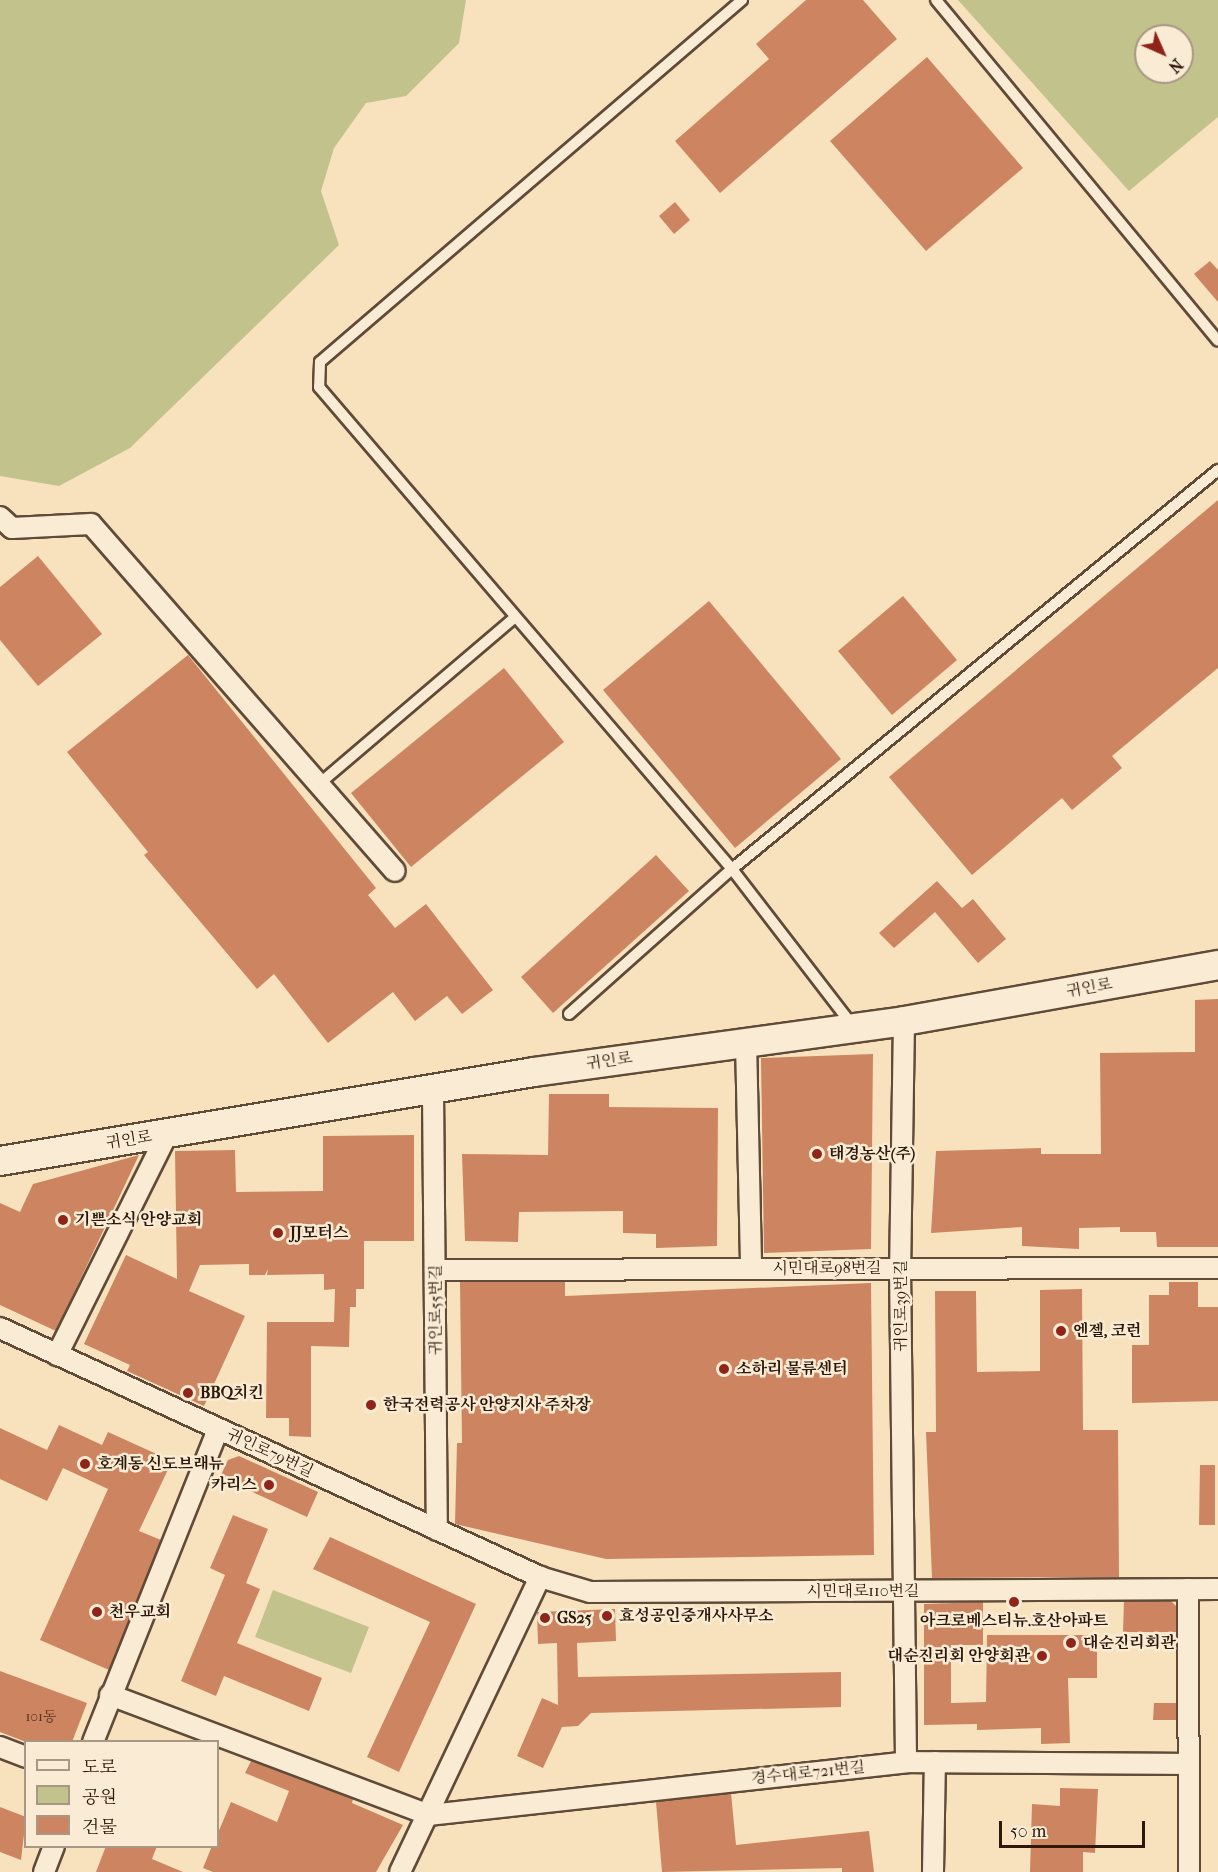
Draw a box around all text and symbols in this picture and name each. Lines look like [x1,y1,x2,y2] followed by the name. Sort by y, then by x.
[1134,24,1194,84] north arrow
[1165,55,1187,77] text: N
[1065,975,1113,1001] street label: 귀인로
[585,1048,633,1074] street label: 귀인로
[105,1127,153,1153] street label: 귀인로
[829,1144,915,1164] place label: 태경농산(주)
[810,1147,824,1161] marker: 태경농산(주)
[75,1210,202,1230] place label: 기쁜소식 안양교회
[56,1213,70,1227] marker: 기쁜소식 안양교회
[290,1223,348,1243] place label: JJ모터스
[271,1226,285,1240] marker: JJ모터스
[772,1258,882,1278] street label: 시민대로98번길
[891,1260,911,1352] street label: 귀인로39번길
[426,1264,446,1356] street label: 귀인로55번길
[1073,1321,1142,1341] place label: 엔젤, 코런
[1054,1324,1068,1338] marker: 엔젤, 코런
[736,1359,848,1379] place label: 소하리 물류센터
[717,1362,731,1376] marker: 소하리 물류센터
[200,1383,264,1403] place label: BBQ치킨
[181,1386,195,1400] marker: BBQ치킨
[383,1395,591,1415] place label: 한국전력공사 안양지사 주차장
[364,1398,378,1412] marker: 한국전력공사 안양지사 주차장
[224,1425,316,1481] street label: 귀인로79번길
[97,1454,224,1474] place label: 호계동 신도브래뉴
[78,1457,92,1471] marker: 호계동 신도브래뉴
[211,1475,257,1495] place label: 카리스
[262,1478,276,1492] marker: 카리스
[807,1581,919,1601] street label: 시민대로110번길
[1007,1595,1021,1609] marker: 아크로베스티뉴.호산아파트
[109,1602,171,1622] place label: 천우교회
[90,1605,104,1619] marker: 천우교회
[619,1606,774,1626] place label: 효성공인중개사사무소
[557,1608,592,1628] place label: GS25
[600,1609,614,1623] marker: 효성공인중개사사무소
[538,1611,552,1625] marker: GS25
[920,1611,1108,1631] place label: 아크로베스티뉴.호산아파트
[1083,1633,1176,1653] place label: 대순진리회관
[1064,1636,1078,1650] marker: 대순진리회관
[887,1646,1030,1666] place label: 대순진리회 안양회관
[1035,1649,1049,1663] marker: 대순진리회 안양회관
[25,1709,57,1725] house number: 101동
[24,1740,219,1848] legend
[82,1757,117,1778] text: 도로
[750,1757,866,1789] street label: 경수대로721번길
[82,1787,117,1808] text: 공원
[1002,1809,1148,1847] scale bar
[82,1817,117,1838] text: 건물
[1010,1821,1046,1842] text: 50 m

